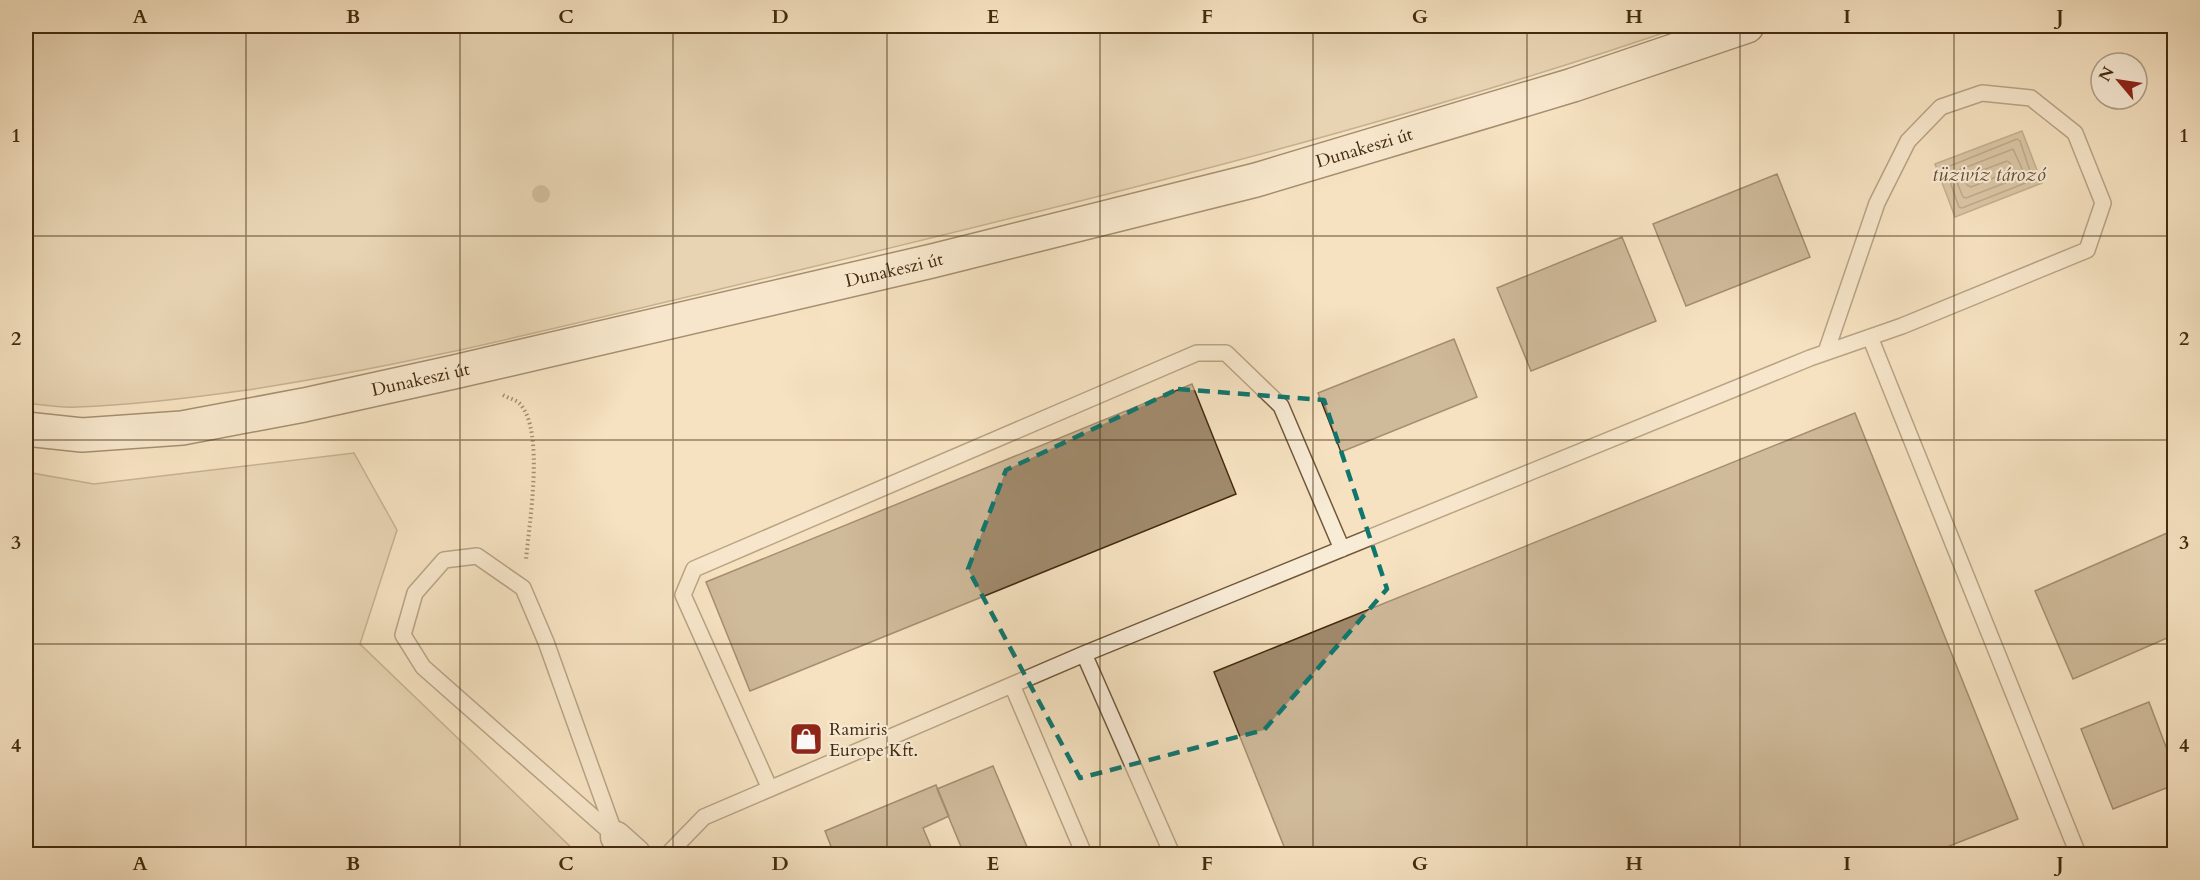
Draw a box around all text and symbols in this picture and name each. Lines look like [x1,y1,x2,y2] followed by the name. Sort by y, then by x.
[132,3,148,30] text: A
[346,3,360,30] text: B
[558,3,574,30] text: C
[771,3,789,30] text: D
[987,3,999,30] text: E
[1201,3,1213,30] text: F
[1412,3,1428,30] text: G
[1625,3,1643,30] text: H
[1843,3,1851,30] text: I
[2053,3,2064,30] text: J
[2089,51,2149,111] north arrow
[2094,63,2120,86] text: N
[1313,121,1416,174] street label: Dunakeszi út
[11,122,21,149] text: 1
[2179,122,2189,149] text: 1
[1932,161,2046,188] water label: tüzivíz tározó
[843,246,946,293] street label: Dunakeszi út
[11,325,21,352] text: 2
[2179,325,2189,352] text: 2
[369,356,472,402] street label: Dunakeszi út
[11,529,21,556] text: 3
[2179,529,2189,556] text: 3
[829,717,918,763] place label: Ramiris Europe Kft.
[788,721,824,757] shop icon: Ramiris Europe Kft.
[11,732,21,759] text: 4
[2179,732,2189,759] text: 4
[132,850,148,877] text: A
[346,850,360,877] text: B
[558,850,574,877] text: C
[771,850,789,877] text: D
[987,850,999,877] text: E
[1201,850,1213,877] text: F
[1412,850,1428,877] text: G
[1625,850,1643,877] text: H
[1843,850,1851,877] text: I
[2053,850,2064,877] text: J

